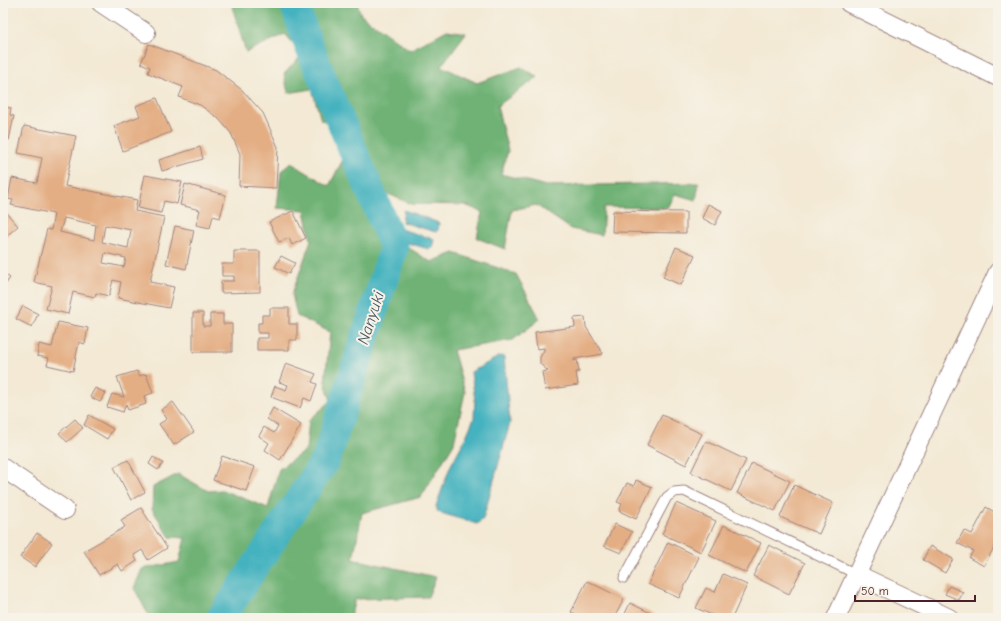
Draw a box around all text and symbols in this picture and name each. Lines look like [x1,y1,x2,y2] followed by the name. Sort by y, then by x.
[354,289,388,347] water label: Nanyuki
[855,577,975,603] scale bar
[861,584,889,598] text: 50 m

